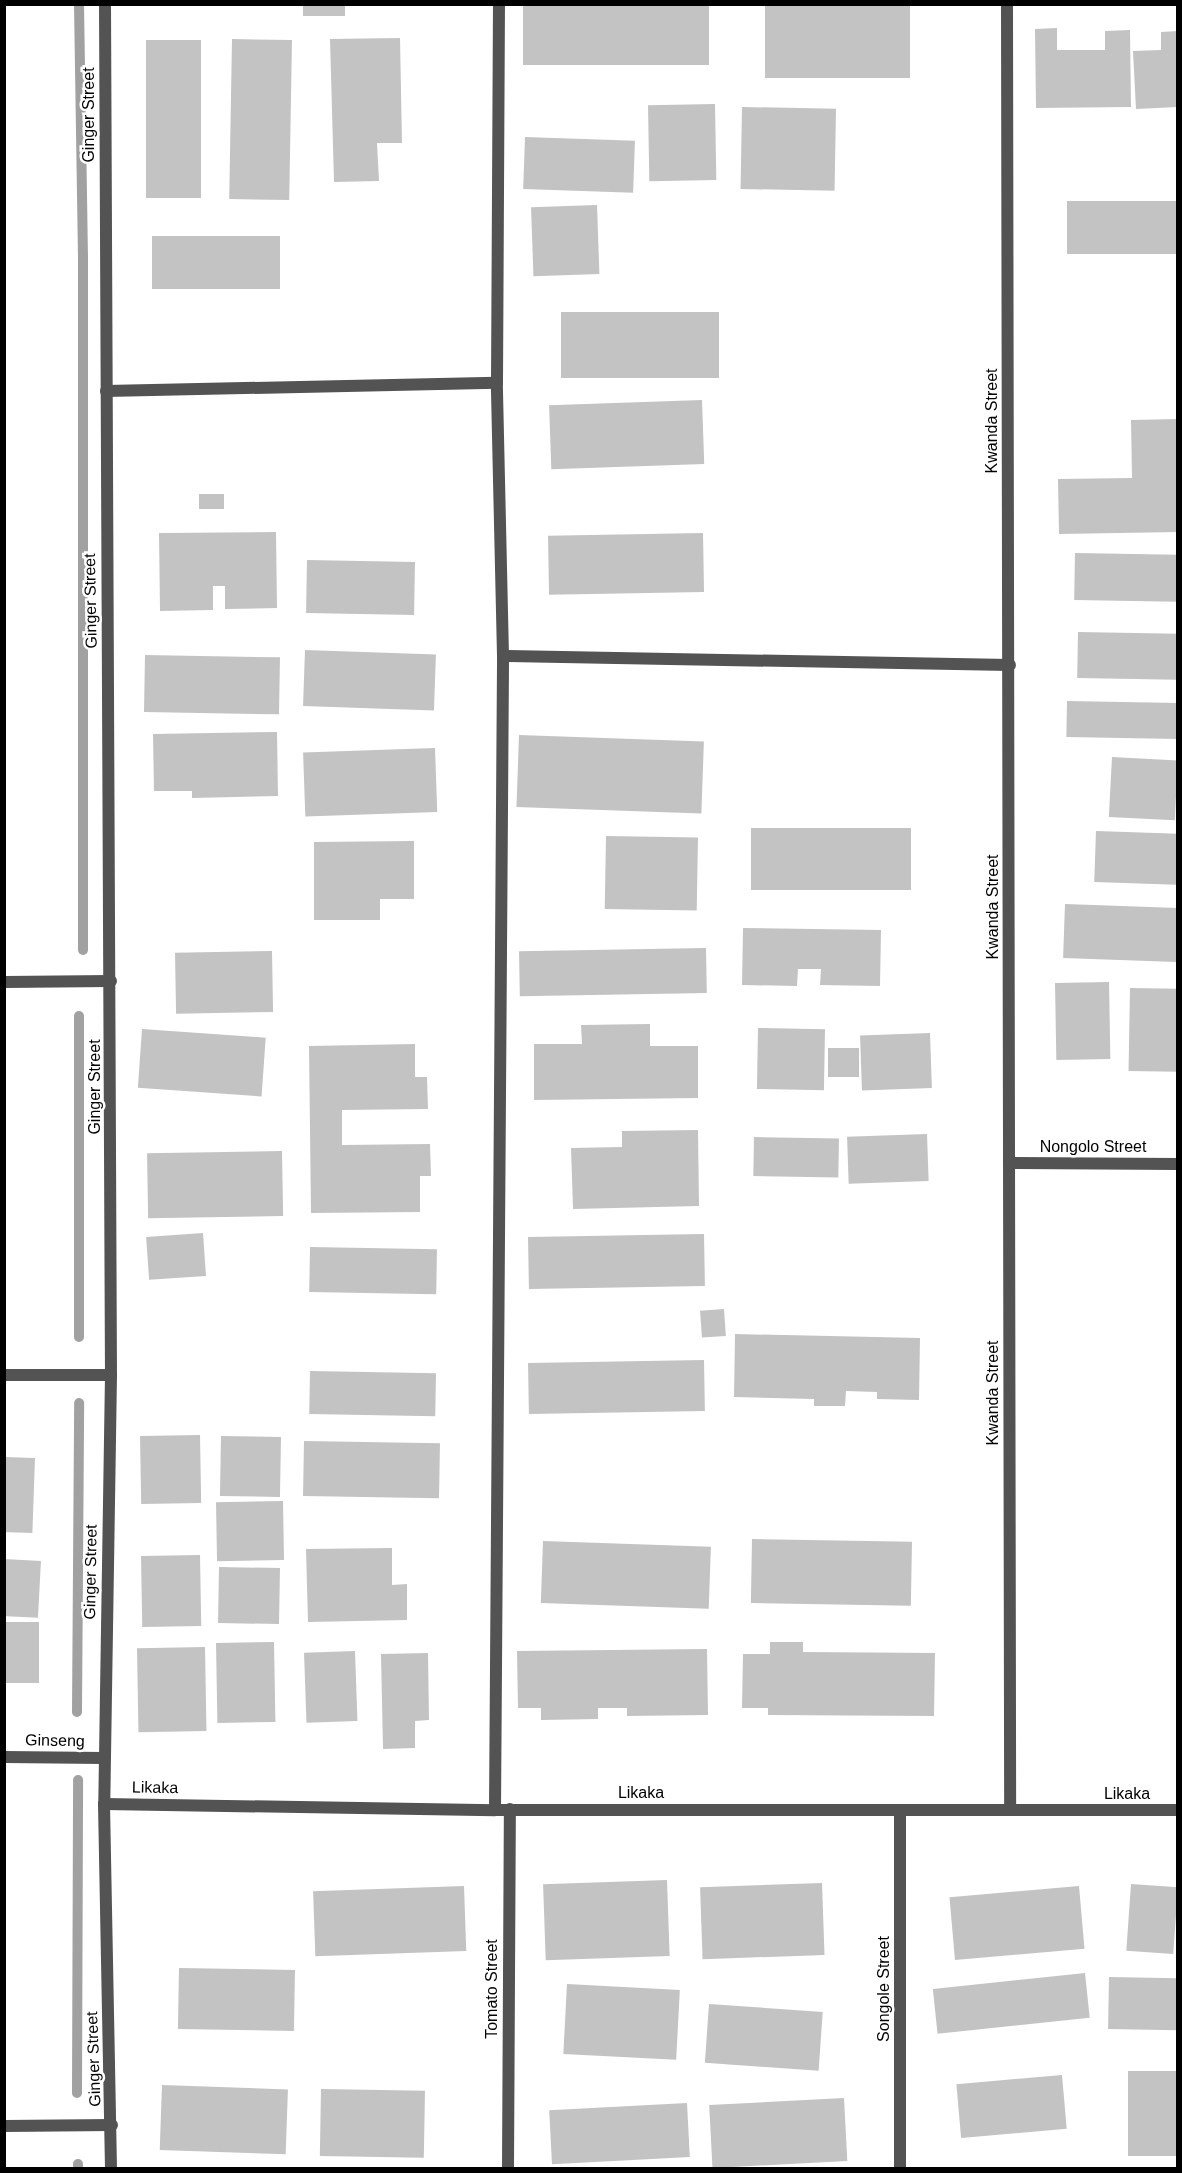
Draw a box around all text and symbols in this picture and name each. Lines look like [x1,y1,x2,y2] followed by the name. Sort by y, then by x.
[79,67,99,163] street label: Ginger Street
[982,369,1002,473] street label: Kwanda Street
[81,553,101,649] street label: Ginger Street
[983,855,1003,959] street label: Kwanda Street
[85,1039,105,1135] street label: Ginger Street
[1040,1137,1146,1157] street label: Nongolo Street
[983,1341,1003,1445] street label: Kwanda Street
[81,1524,101,1620] street label: Ginger Street
[25,1731,85,1751] street label: Ginseng
[132,1778,178,1798] street label: Likaka
[618,1783,664,1803] street label: Likaka
[1104,1784,1150,1804] street label: Likaka
[874,1936,894,2042] street label: Songole Street
[482,1939,502,2039] street label: Tomato Street
[83,2011,105,2107] street label: Ginger Street

